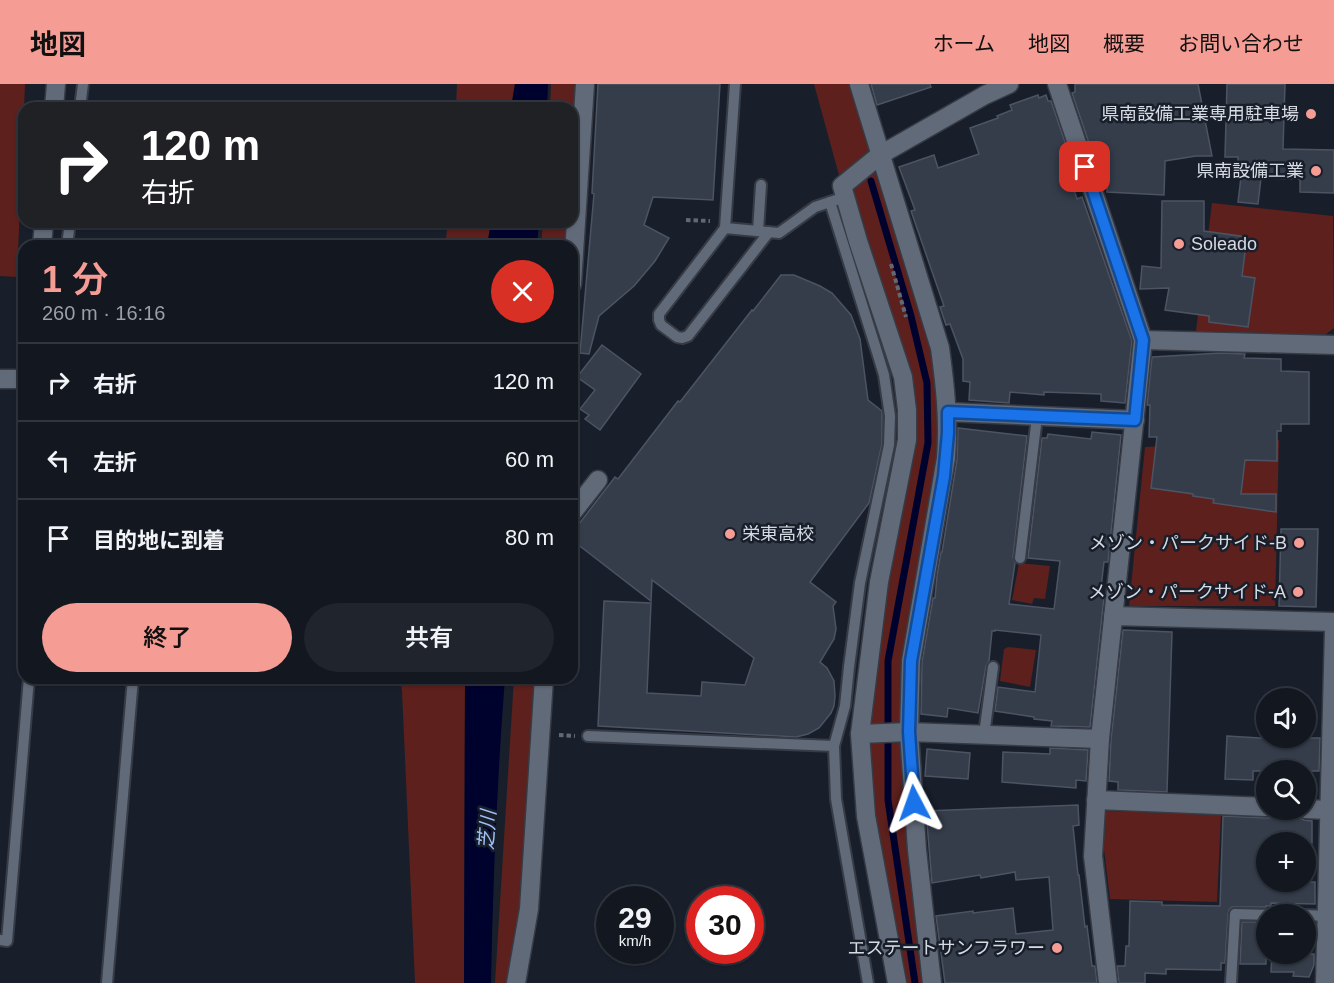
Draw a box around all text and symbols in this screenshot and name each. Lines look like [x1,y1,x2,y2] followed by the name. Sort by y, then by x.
[30,29,86,60] text: 地図
[933,32,995,55] text: ホーム
[1028,32,1070,55] text: 地図
[1103,32,1145,55] text: 概要
[1178,32,1304,55] text: お問い合わせ
[1101,104,1299,124] place label: 県南設備工業専用駐車場
[1304,107,1318,121] marker: 県南設備工業専用駐車場
[141,122,260,169] text: 120 m
[42,126,120,204] icon: right
[1059,141,1110,192] pin
[1068,150,1101,183] icon: arrive
[1196,161,1304,181] place label: 県南設備工業
[1309,164,1323,178] marker: 県南設備工業
[141,178,195,208] text: 右折
[1191,234,1257,254] place label: Soleado
[1172,237,1186,251] marker: Soleado
[42,259,108,300] text: 1 分
[491,260,554,323] button: close
[42,302,165,324] text: 260 m · 16:16
[42,366,75,399] icon: right
[493,369,554,394] text: 120 m
[93,372,137,397] text: 右折
[42,444,75,477] icon: left
[505,447,554,472] text: 60 m
[93,450,137,475] text: 左折
[42,522,75,555] icon: arrive
[742,524,814,544] place label: 栄東高校
[505,525,554,550] text: 80 m
[723,527,737,541] marker: 栄東高校
[93,528,225,553] text: 目的地に到着
[1089,533,1287,553] place label: メゾン・パークサイド-B
[1292,536,1306,550] marker: メゾン・パークサイド-B
[1088,582,1286,602] place label: メゾン・パークサイド-A
[1291,585,1305,599] marker: メゾン・パークサイド-A
[42,603,292,672] button: 終了
[304,603,554,672] button: 共有
[1256,688,1316,964] map controls
[1256,688,1316,748] button: sound
[1256,760,1316,820] button: search
[882,771,946,835] position arrow
[475,807,500,851] water label: 芝川
[1256,832,1316,892] button: +
[686,886,764,964] speed limit sign: 30
[618,901,652,934] text: 29
[1256,904,1316,964] button: −
[619,932,651,949] text: km/h
[848,938,1045,958] place label: エステートサンフラワー
[1050,941,1064,955] marker: エステートサンフラワー

